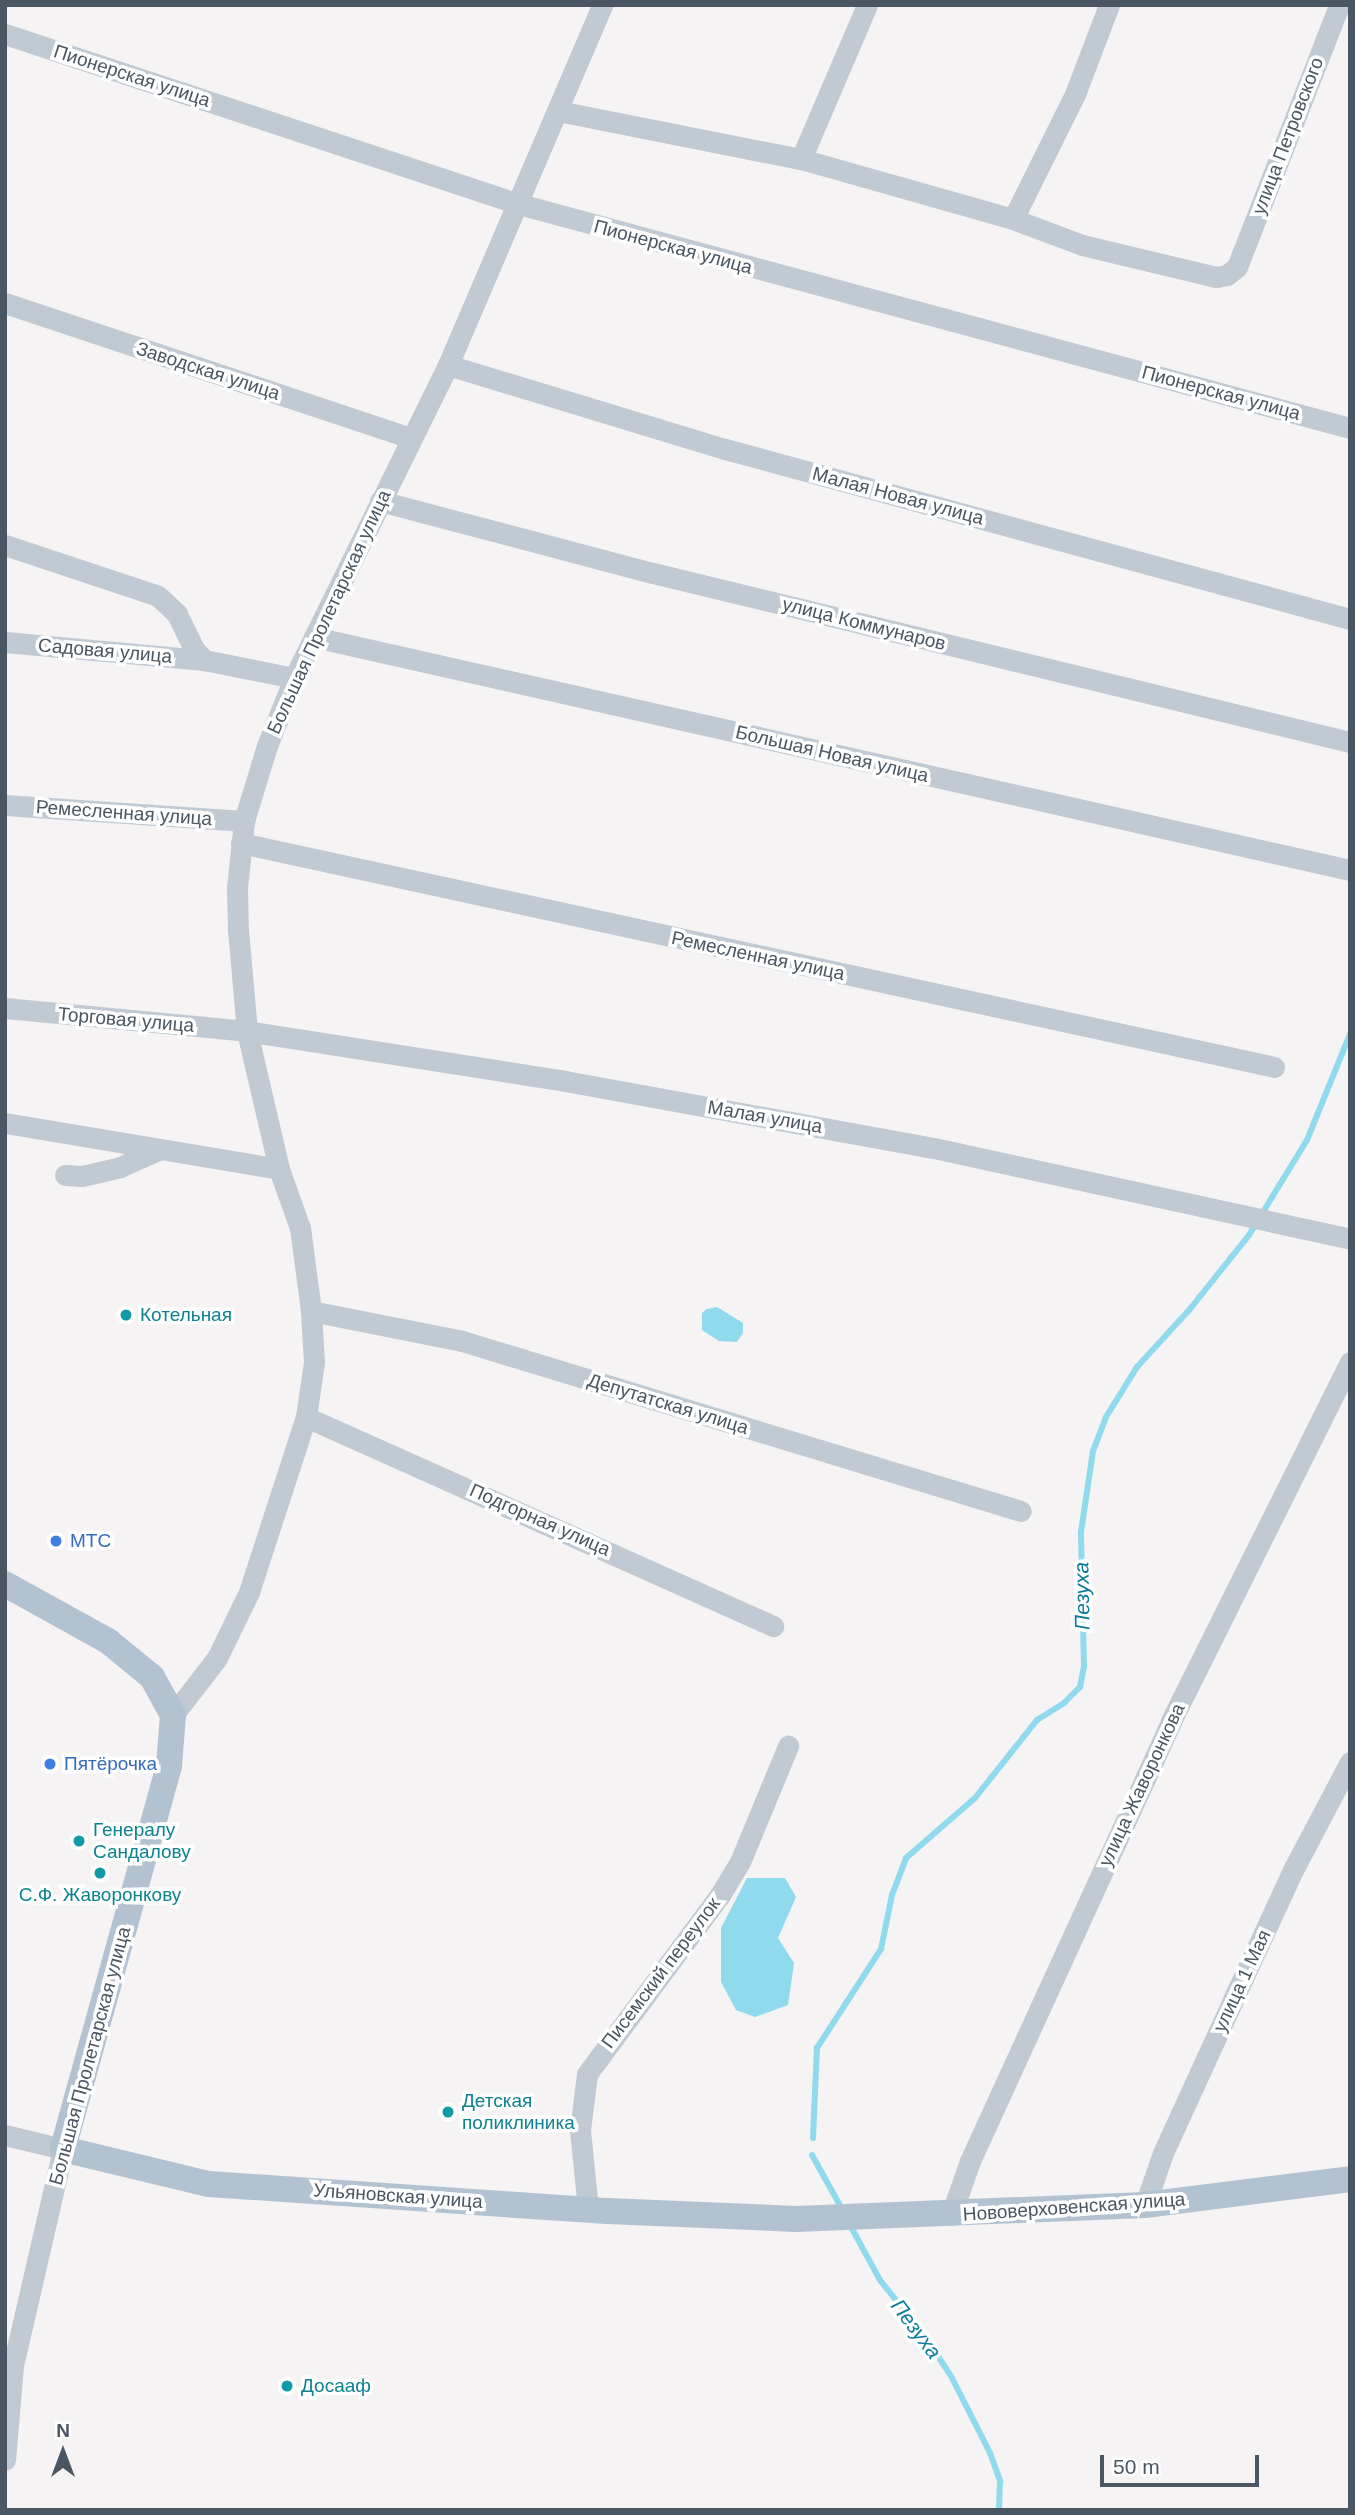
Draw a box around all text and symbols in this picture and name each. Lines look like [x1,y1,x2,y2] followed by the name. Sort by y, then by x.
[51,40,213,112] street label: Пионерская улица
[1248,54,1328,218] street label: улица Петровского
[591,215,755,279] street label: Пионерская улица
[133,337,283,405] street label: Заводская улица
[1139,361,1303,425] street label: Пионерская улица
[810,462,986,530] street label: Малая Новая улица
[262,486,396,738] street label: Большая Пролетарская улица
[780,593,948,655] street label: улица Коммунаров
[37,634,173,668] street label: Садовая улица
[733,721,931,787] street label: Большая Новая улица
[35,795,213,831] street label: Ремесленная улица
[669,926,847,986] street label: Ремесленная улица
[57,1003,195,1037] street label: Торговая улица
[706,1096,824,1138] street label: Малая улица
[140,1304,232,1326] place label: Котельная
[118,1307,134,1323] marker: Котельная
[585,1369,751,1439] street label: Депутатская улица
[466,1479,614,1561] street label: Подгорная улица
[70,1530,111,1552] place label: МТС
[48,1533,64,1549] marker: МТС
[1069,1562,1095,1630] water label: Пезуха
[1094,1700,1190,1870] street label: улица Жаворонкова
[64,1753,157,1775] place label: Пятёрочка
[42,1756,58,1772] marker: Пятёрочка
[93,1819,191,1863] place label: Генералу Сандалову
[71,1833,87,1849] marker: Генералу Сандалову
[92,1865,108,1881] marker: С.Ф. Жаворонкову
[19,1884,181,1906] place label: С.Ф. Жаворонкову
[597,1893,725,2053] street label: Писемский переулок
[44,1924,136,2188] street label: Большая Пролетарская улица
[1208,1926,1276,2036] street label: улица 1 Мая
[462,2090,575,2134] place label: Детская поликлиника
[440,2104,456,2120] marker: Детская поликлиника
[313,2179,483,2213] street label: Ульяновская улица
[962,2188,1186,2226] street label: Нововерховенская улица
[885,2294,947,2364] water label: Пезуха
[301,2375,371,2397] place label: Досааф
[279,2378,295,2394] marker: Досааф
[28,2417,98,2487] north arrow
[56,2420,70,2441] text: N
[1103,2442,1262,2486] scale bar
[1113,2455,1160,2478] text: 50 m

